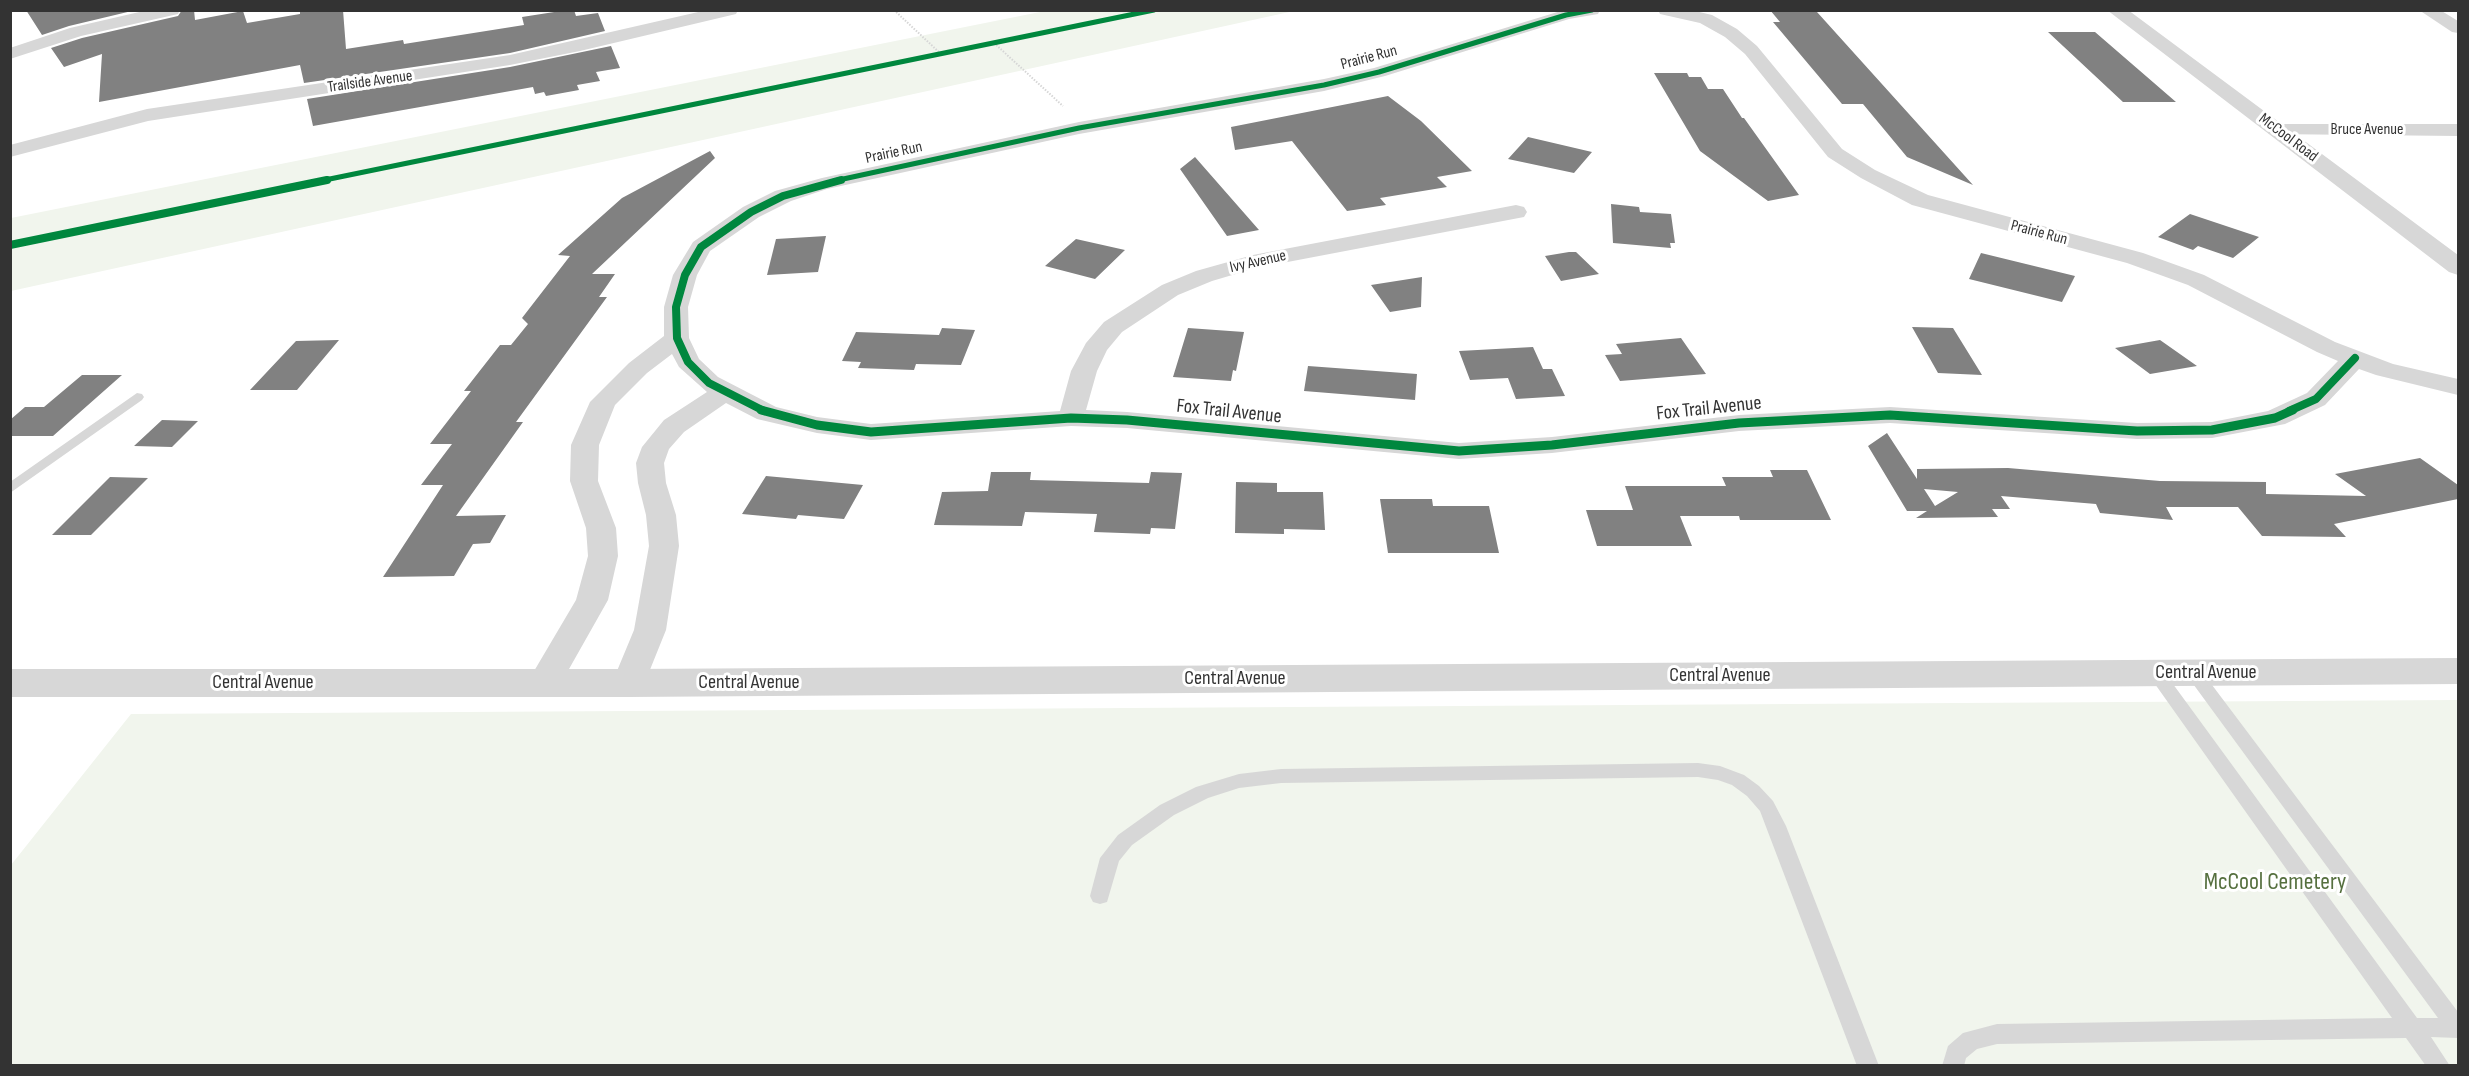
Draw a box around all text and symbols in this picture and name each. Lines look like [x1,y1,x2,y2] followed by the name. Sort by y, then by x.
[1339,41,1399,75] street label: Prairie Run
[326,67,414,97] street label: Trailside Avenue
[2255,110,2321,166] street label: McCool Road
[2331,120,2403,140] street label: Bruce Avenue
[864,138,924,168] street label: Prairie Run
[2009,216,2069,250] street label: Prairie Run
[1228,246,1288,278] street label: Ivy Avenue
[1655,392,1763,426] street label: Fox Trail Avenue
[1175,395,1283,429] street label: Fox Trail Avenue
[2155,661,2257,685] street label: Central Avenue
[1669,664,1771,688] street label: Central Avenue
[1184,667,1286,691] street label: Central Avenue
[212,671,314,695] street label: Central Avenue
[698,671,800,695] street label: Central Avenue
[2204,869,2346,897] park label: McCool Cemetery

